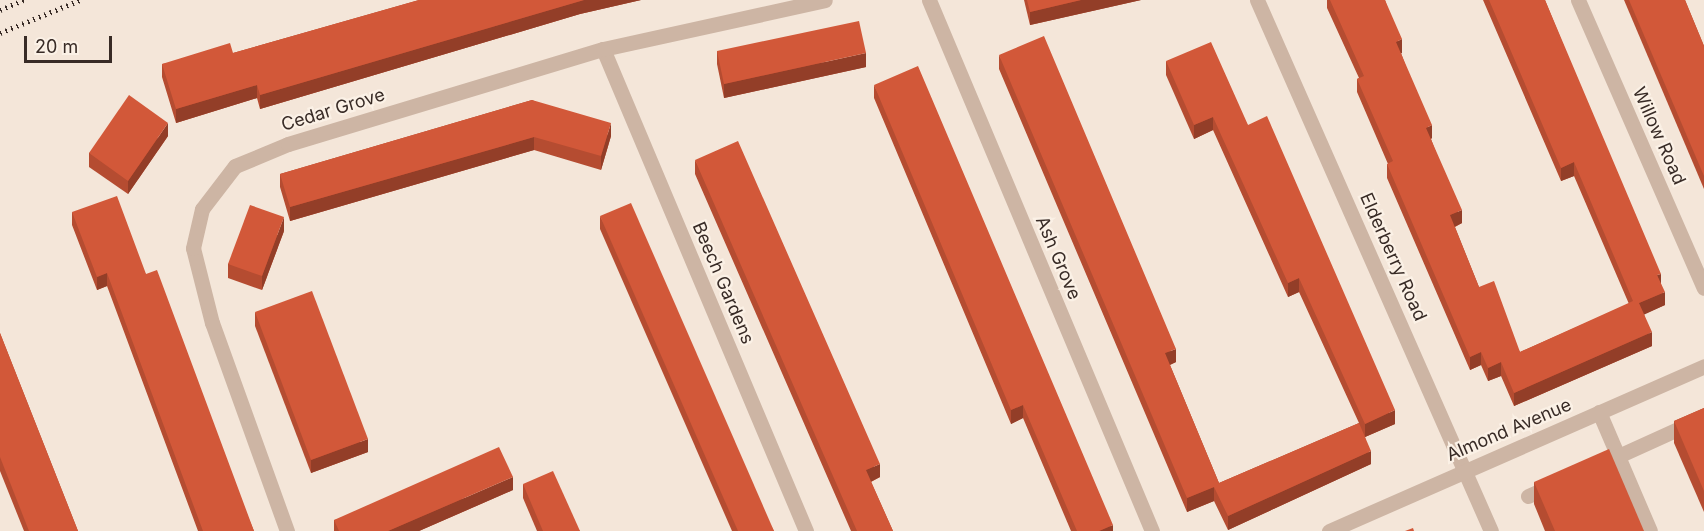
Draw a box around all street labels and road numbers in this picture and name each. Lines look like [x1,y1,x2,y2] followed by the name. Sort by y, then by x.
[279,84,387,136] street label: Cedar Grove
[1628,84,1690,188] street label: Willow Road
[1355,190,1431,324] street label: Elderberry Road
[1031,213,1085,303] street label: Ash Grove
[688,219,758,347] street label: Beech Gardens
[1443,394,1575,466] street label: Almond Avenue

